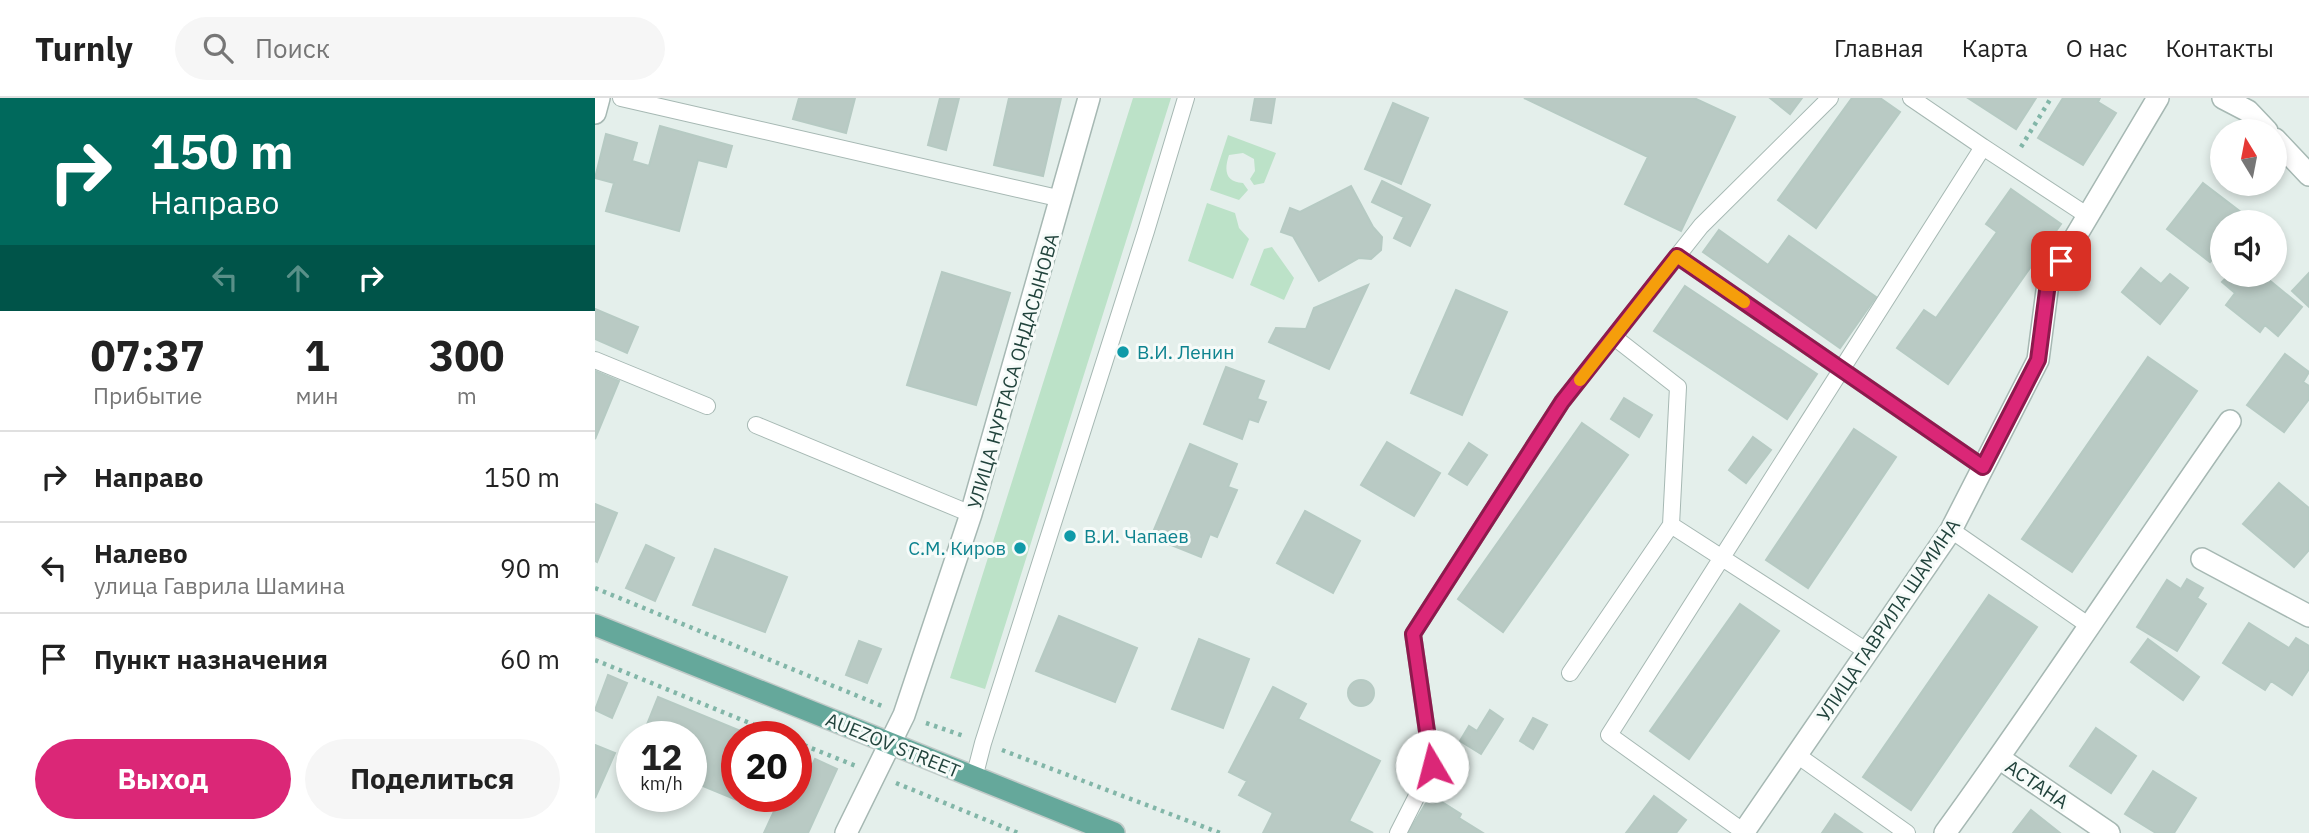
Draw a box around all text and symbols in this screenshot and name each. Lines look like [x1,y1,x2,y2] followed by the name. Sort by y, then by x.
[175,17,665,80] search box
[35,27,133,70] text: Turnly
[199,29,237,67] icon: search
[255,31,330,65] text: Поиск
[1834,32,1924,64] text: Главная
[1962,32,2028,64] text: Карта
[2066,32,2127,64] text: О нас
[2165,32,2274,64] text: Контакты
[150,119,294,182] text: 150 m
[2210,119,2287,196] north arrow
[2210,119,2287,287] map controls
[35,126,126,217] icon: right
[150,181,279,223] text: Направо
[2210,210,2287,287] button: sound
[962,230,1064,512] street label: УЛИЦА НУРТАСА ОНДАСЫНОВА
[2031,231,2091,291] pin
[2042,242,2080,280] icon: arrive
[206,259,244,297] icon: left
[279,259,317,297] icon: ahead
[352,259,390,297] icon: right
[90,328,205,383] text: 07:37
[304,328,330,383] text: 1
[429,328,505,383] text: 300
[1137,340,1234,364] place label: В.И. Ленин
[1115,344,1131,360] marker: В.И. Ленин
[93,380,202,410] text: Прибытие
[295,380,339,410] text: мин
[457,380,477,410] text: m
[35,458,73,496] icon: right
[94,460,203,494] text: Направо
[484,460,560,494] text: 150 m
[1811,514,1965,726] street label: УЛИЦА ГАВРИЛА ШАМИНА
[1084,524,1189,548] place label: В.И. Чапаев
[1062,528,1078,544] marker: В.И. Чапаев
[94,536,188,570] text: Налево
[908,536,1006,560] place label: С.М. Киров
[1012,540,1028,556] marker: С.М. Киров
[35,549,73,587] icon: left
[500,551,560,585] text: 90 m
[94,570,345,600] text: улица Гаврила Шамина
[35,640,73,678] icon: arrive
[94,642,328,676] text: Пункт назначения
[500,642,560,676] text: 60 m
[822,707,964,783] street label: AUEZOV STREET
[721,721,812,812] speed limit sign: 20
[1395,729,1469,803] position arrow
[640,734,683,780] text: 12
[35,739,291,819] button: Выход
[305,739,560,819] button: Поделиться
[2001,754,2073,814] street label: АСТАНА
[640,772,683,795] text: km/h

